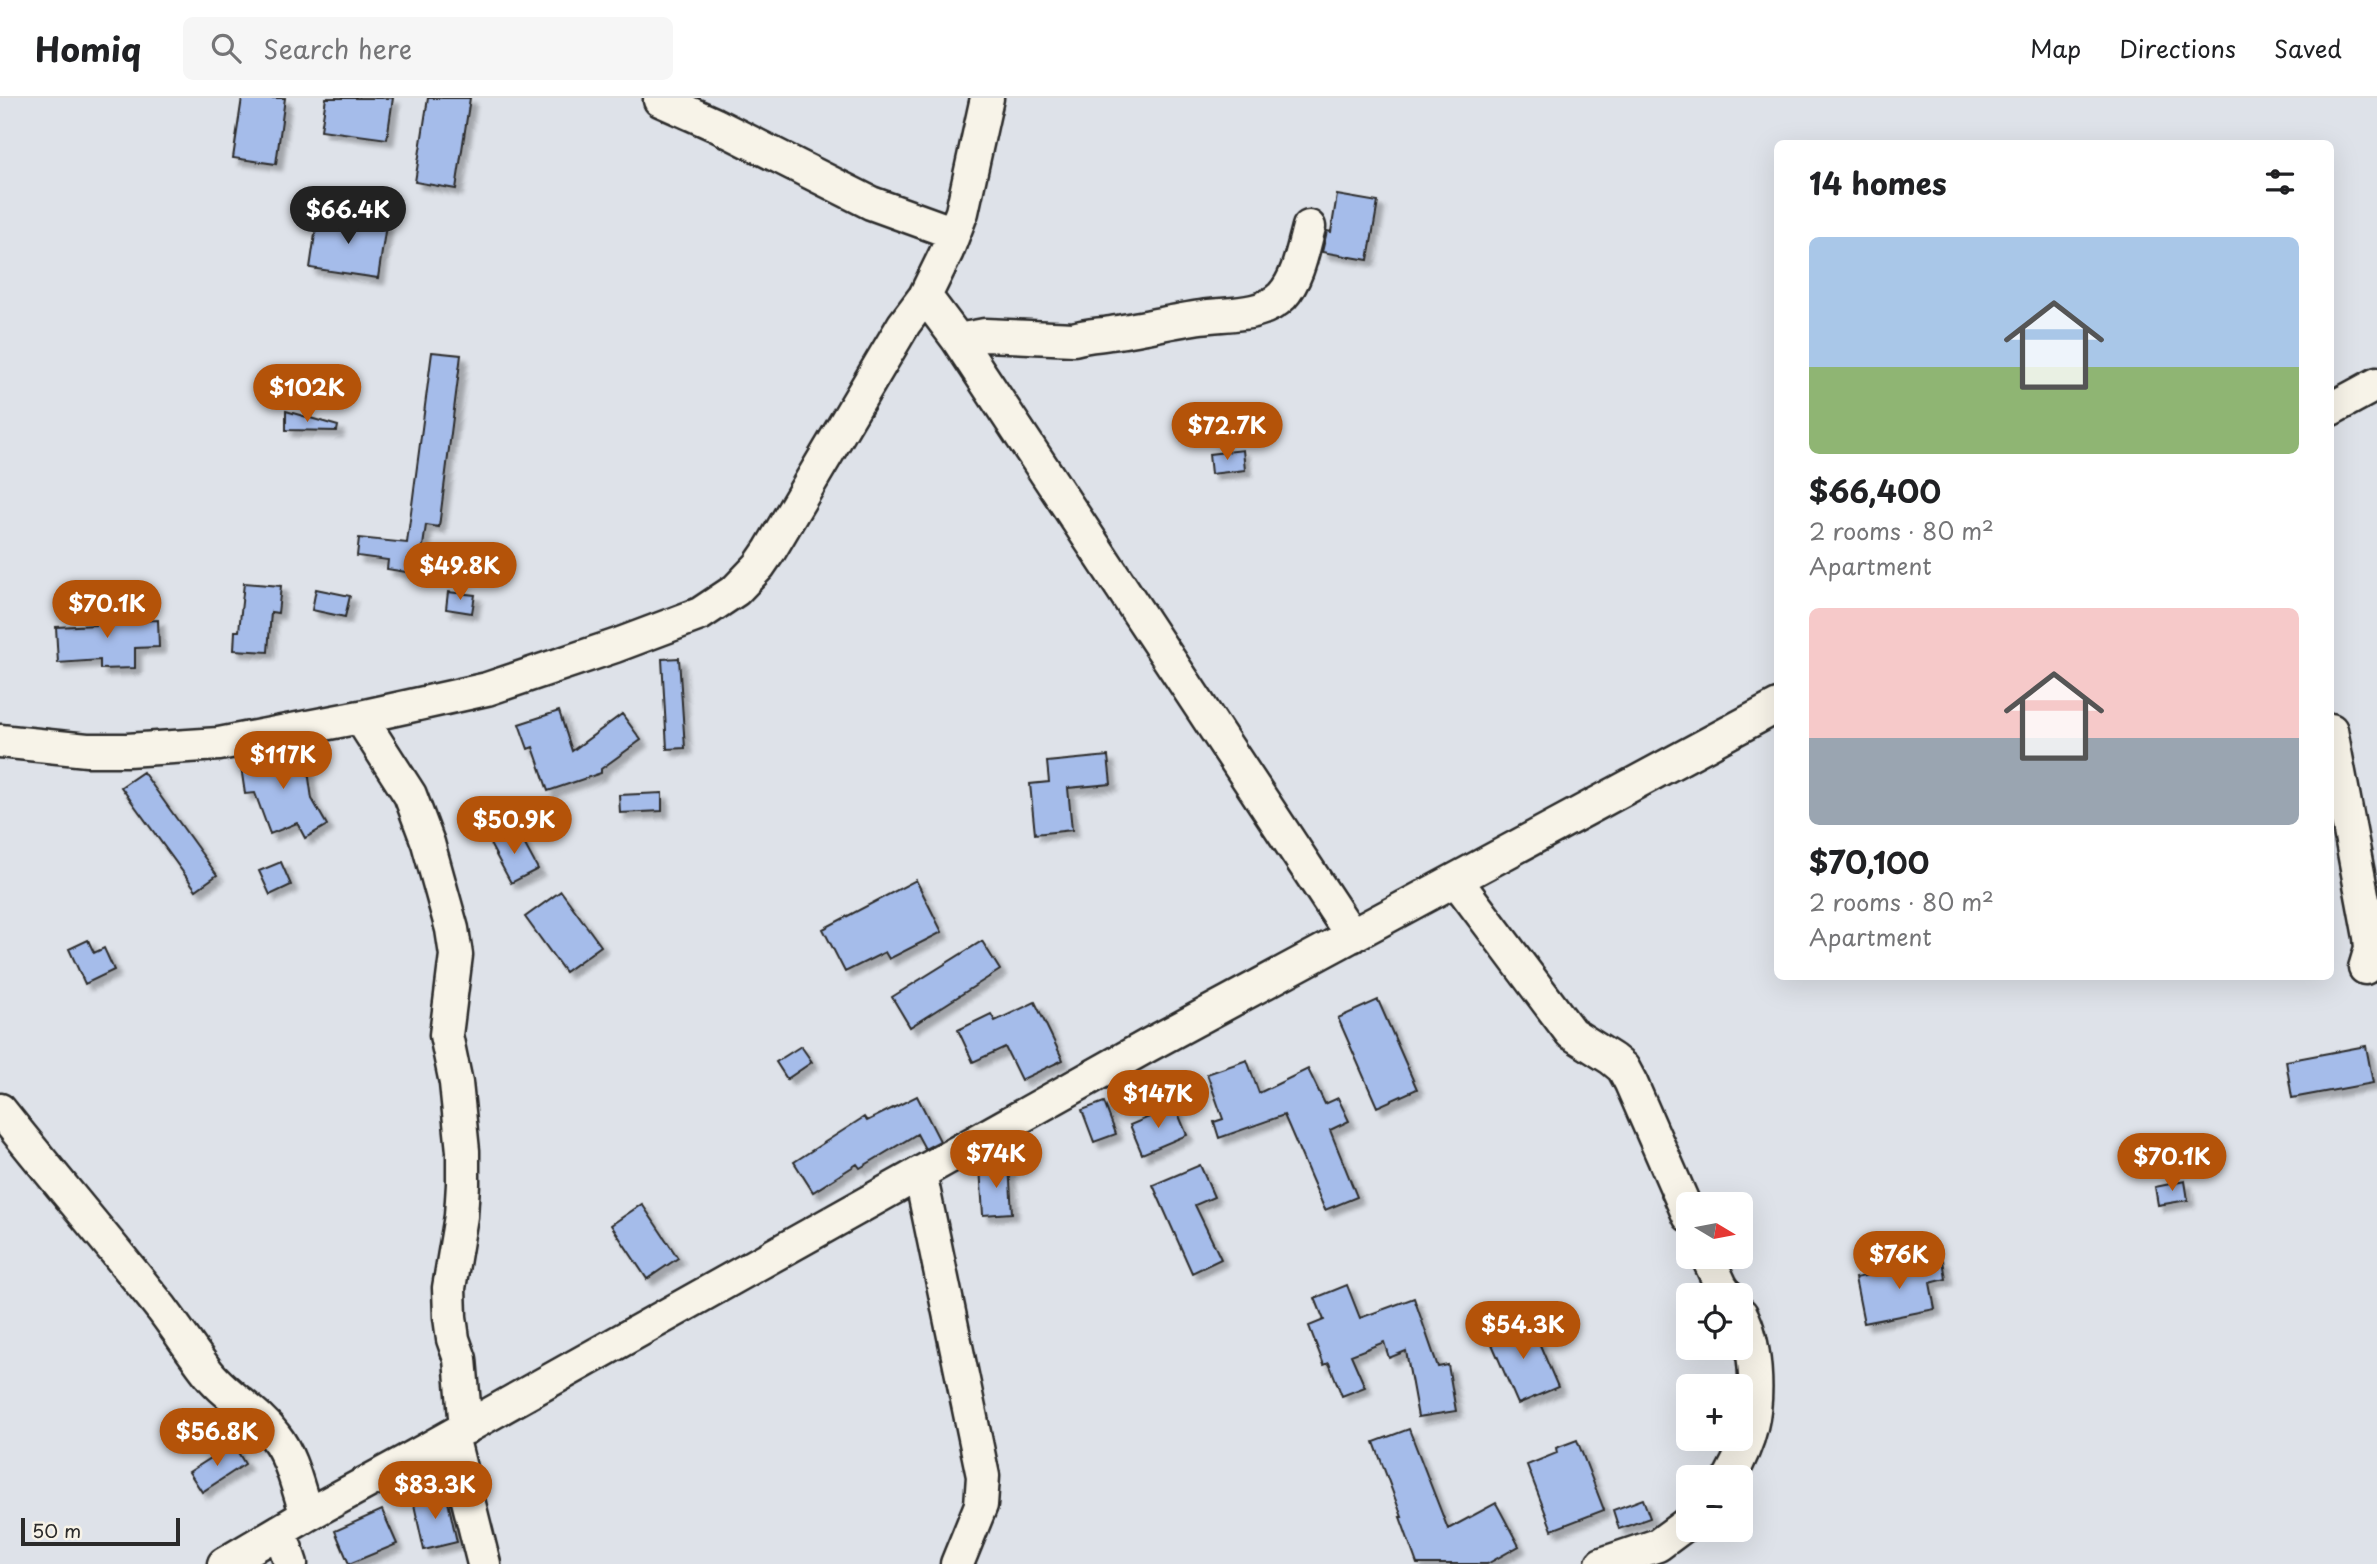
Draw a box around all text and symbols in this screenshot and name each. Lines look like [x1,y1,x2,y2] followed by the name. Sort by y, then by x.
[183,17,673,80] search box
[35,23,141,73] text: Homiq
[207,29,245,67] icon: search
[263,29,412,68] text: Search here
[2030,30,2081,66] text: Map
[2119,30,2236,66] text: Directions
[2274,30,2342,66] text: Saved
[1809,160,1947,205] text: 14 homes
[2261,163,2299,201] icon: filters
[291,186,405,246] pin: $66.4K
[306,191,390,226] text: $66.4K
[1991,282,2117,408] icon: home
[258,364,356,424] pin: $102K
[269,369,345,404] text: $102K
[1170,402,1284,462] pin: $72.7K
[1188,407,1266,442] text: $72.7K
[1809,468,1941,513] text: $66,400
[1809,513,1994,548] text: 2 rooms · 80 m²
[403,542,517,602] pin: $49.8K
[420,547,500,582] text: $49.8K
[1809,548,1932,583] text: Apartment
[50,580,164,640] pin: $70.1K
[68,585,146,620] text: $70.1K
[1991,653,2117,779] icon: home
[234,732,332,791] pin: $117K
[250,736,316,771] text: $117K
[457,796,571,856] pin: $50.9K
[473,801,555,836] text: $50.9K
[1809,839,1929,884] text: $70,100
[1809,884,1994,919] text: 2 rooms · 80 m²
[1809,919,1932,954] text: Apartment
[1109,1070,1207,1130] pin: $147K
[1123,1075,1193,1110] text: $147K
[955,1130,1037,1190] pin: $74K
[2115,1134,2229,1193] pin: $70.1K
[966,1135,1026,1170] text: $74K
[2133,1138,2211,1173] text: $70.1K
[1676,1192,1754,1269] north arrow
[1676,1192,1753,1542] map controls
[1858,1232,1940,1291] pin: $76K
[1869,1236,1929,1271] text: $76K
[1676,1283,1753,1360] button: locate
[1466,1302,1580,1361] pin: $54.3K
[1481,1306,1565,1341] text: $54.3K
[1676,1374,1753,1451] button: +
[160,1408,274,1468] pin: $56.8K
[176,1413,258,1448] text: $56.8K
[378,1462,492,1521] pin: $83.3K
[1676,1465,1753,1542] button: −
[394,1466,476,1501] text: $83.3K
[21,1515,180,1547] scale bar
[32,1516,81,1544] text: 50 m

